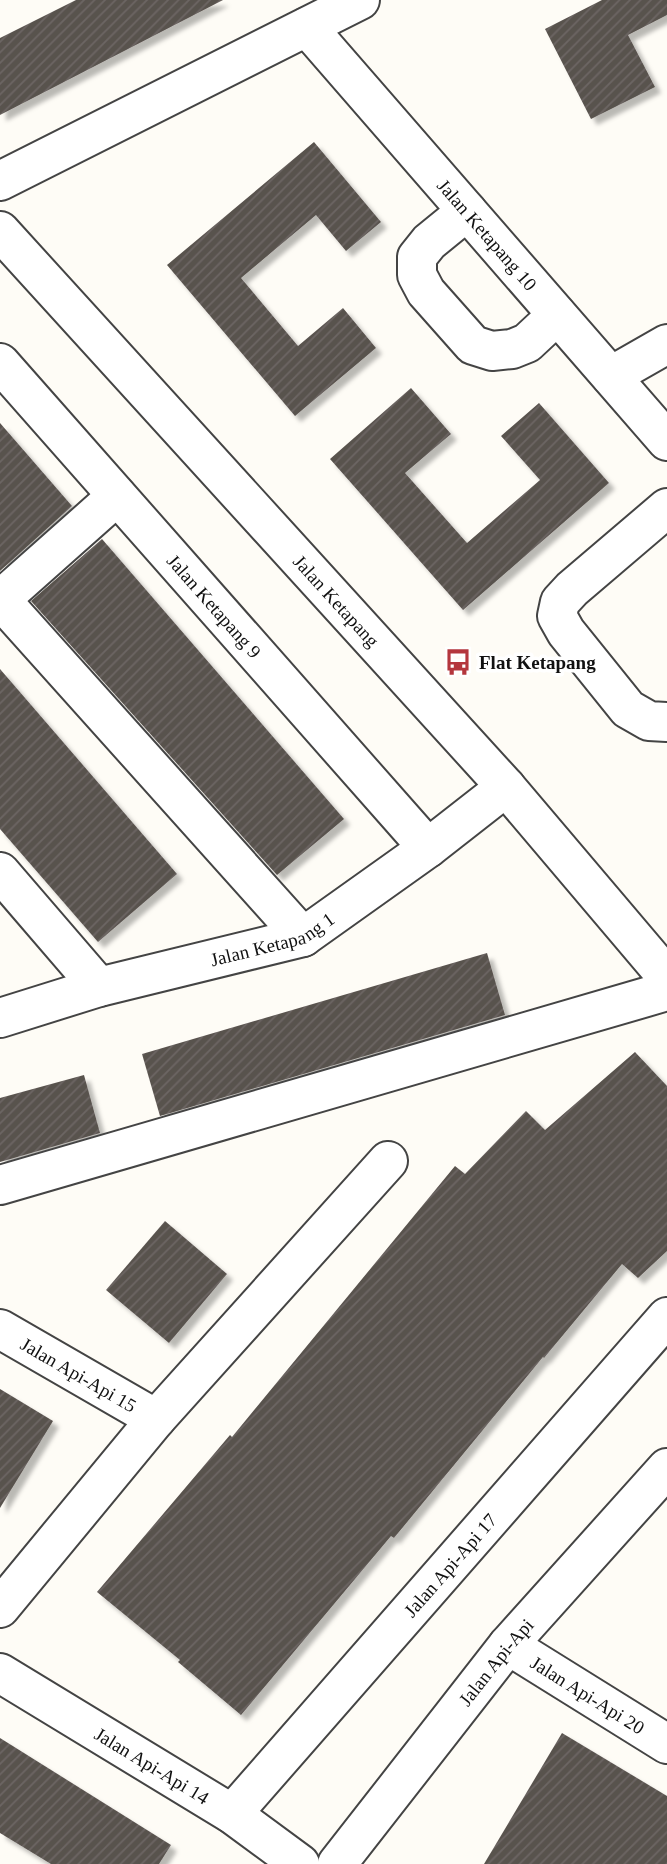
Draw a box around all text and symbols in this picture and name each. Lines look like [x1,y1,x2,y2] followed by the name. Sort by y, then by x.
[433,175,541,295] street label: Jalan Ketapang 10
[163,550,265,662] street label: Jalan Ketapang 9
[289,551,384,652] street label: Jalan Ketapang
[443,647,473,677] bus stop icon: Flat Ketapang
[479,652,596,673] place label: Flat Ketapang
[208,908,338,970] street label: Jalan Ketapang 1
[17,1333,140,1416] street label: Jalan Api-Api 15
[400,1509,501,1621] street label: Jalan Api-Api 17
[455,1614,538,1710] street label: Jalan Api-Api
[527,1652,648,1738] street label: Jalan Api-Api 20
[91,1723,213,1809] street label: Jalan Api-Api 14

